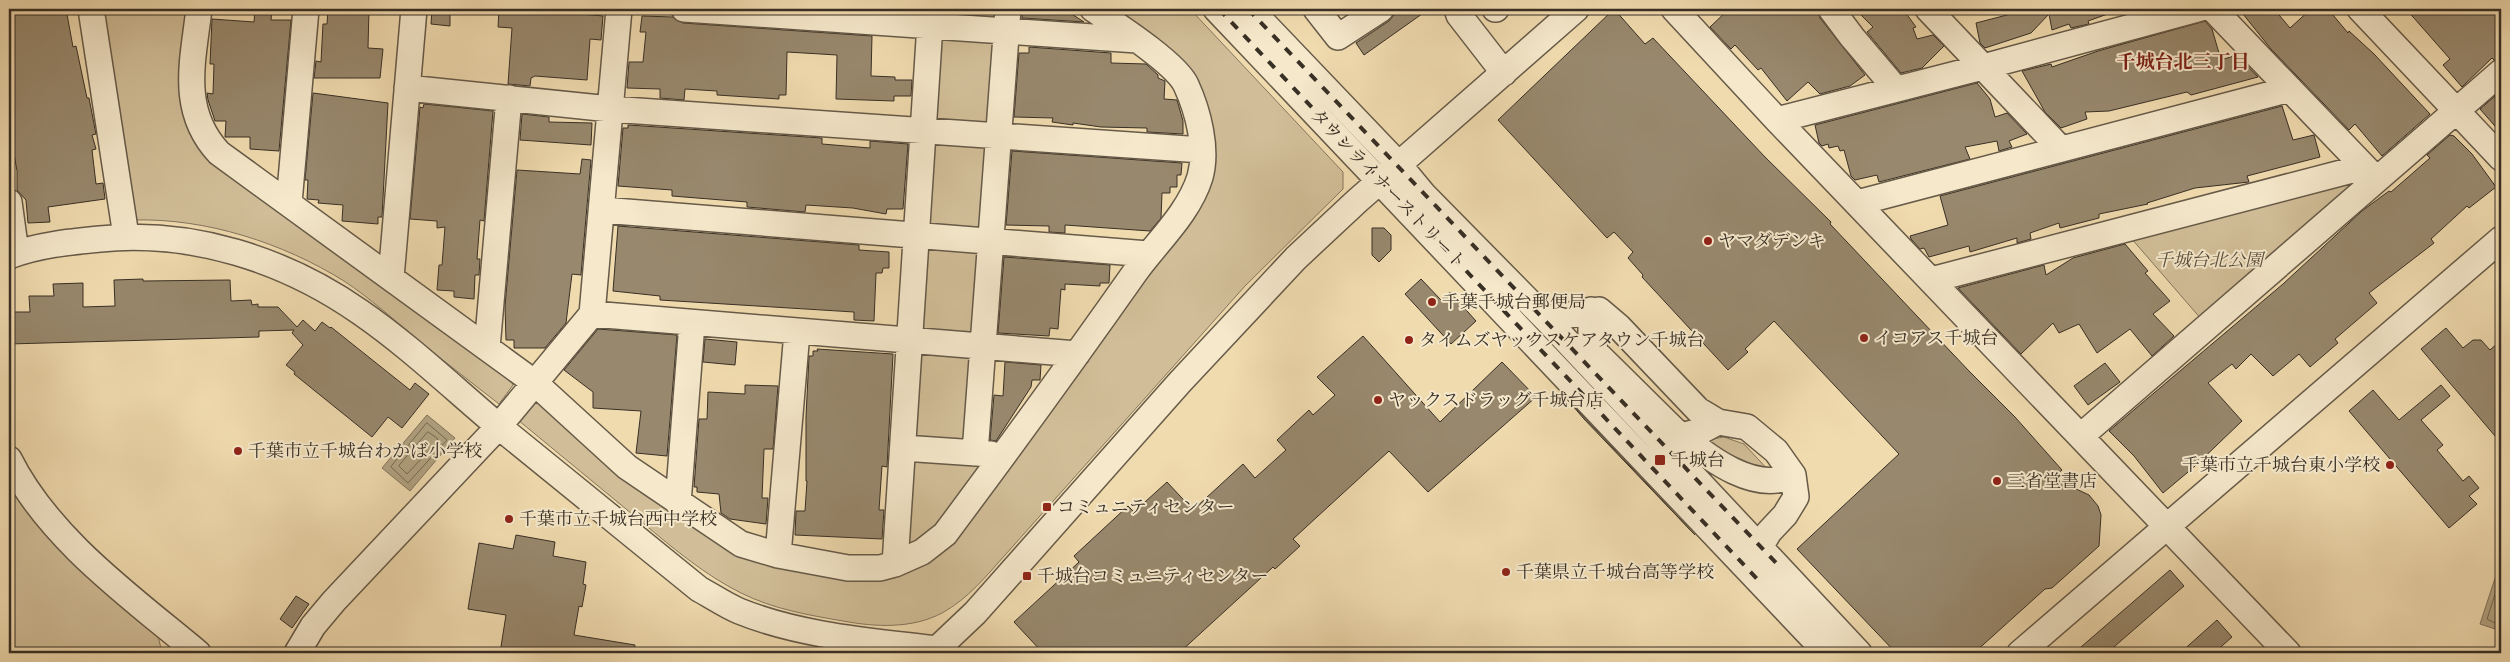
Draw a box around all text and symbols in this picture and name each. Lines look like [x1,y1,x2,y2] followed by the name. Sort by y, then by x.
[2116,50,2250,74] district label: 千城台北三丁目
[1305,104,1471,274] street label: タウンライナーストリート
[1718,230,1826,253] place label: ヤマダデンキ
[1702,235,1714,247] marker: ヤマダデンキ
[2155,249,2266,272] park label: 千城台北公園
[1442,291,1586,314] place label: 千葉千城台郵便局
[1426,296,1438,308] marker: 千葉千城台郵便局
[1874,327,1999,350] place label: イコアス千城台
[1419,329,1705,352] place label: タイムズヤックスケアタウン千城台
[1858,332,1870,344] marker: イコアス千城台
[1403,334,1415,346] marker: タイムズヤックスケアタウン千城台
[1388,389,1603,412] place label: ヤックスドラッグ千城台店
[1372,394,1384,406] marker: ヤックスドラッグ千城台店
[248,440,482,463] place label: 千葉市立千城台わかば小学校
[232,445,244,457] marker: 千葉市立千城台わかば小学校
[1671,449,1725,472] place label: 千城台
[1653,453,1667,467] marker: 千城台
[2182,454,2380,477] place label: 千葉市立千城台東小学校
[2384,459,2396,471] marker: 千葉市立千城台東小学校
[2007,470,2097,493] place label: 三省堂書店
[1991,475,2003,487] marker: 三省堂書店
[1057,496,1234,519] place label: コミュニティセンター
[1041,501,1053,513] marker: コミュニティセンター
[519,508,717,531] place label: 千葉市立千城台西中学校
[503,513,515,525] marker: 千葉市立千城台西中学校
[1516,561,1714,584] place label: 千葉県立千城台高等学校
[1037,565,1268,588] place label: 千城台コミュニティセンター
[1500,566,1512,578] marker: 千葉県立千城台高等学校
[1021,570,1033,582] marker: 千城台コミュニティセンター

